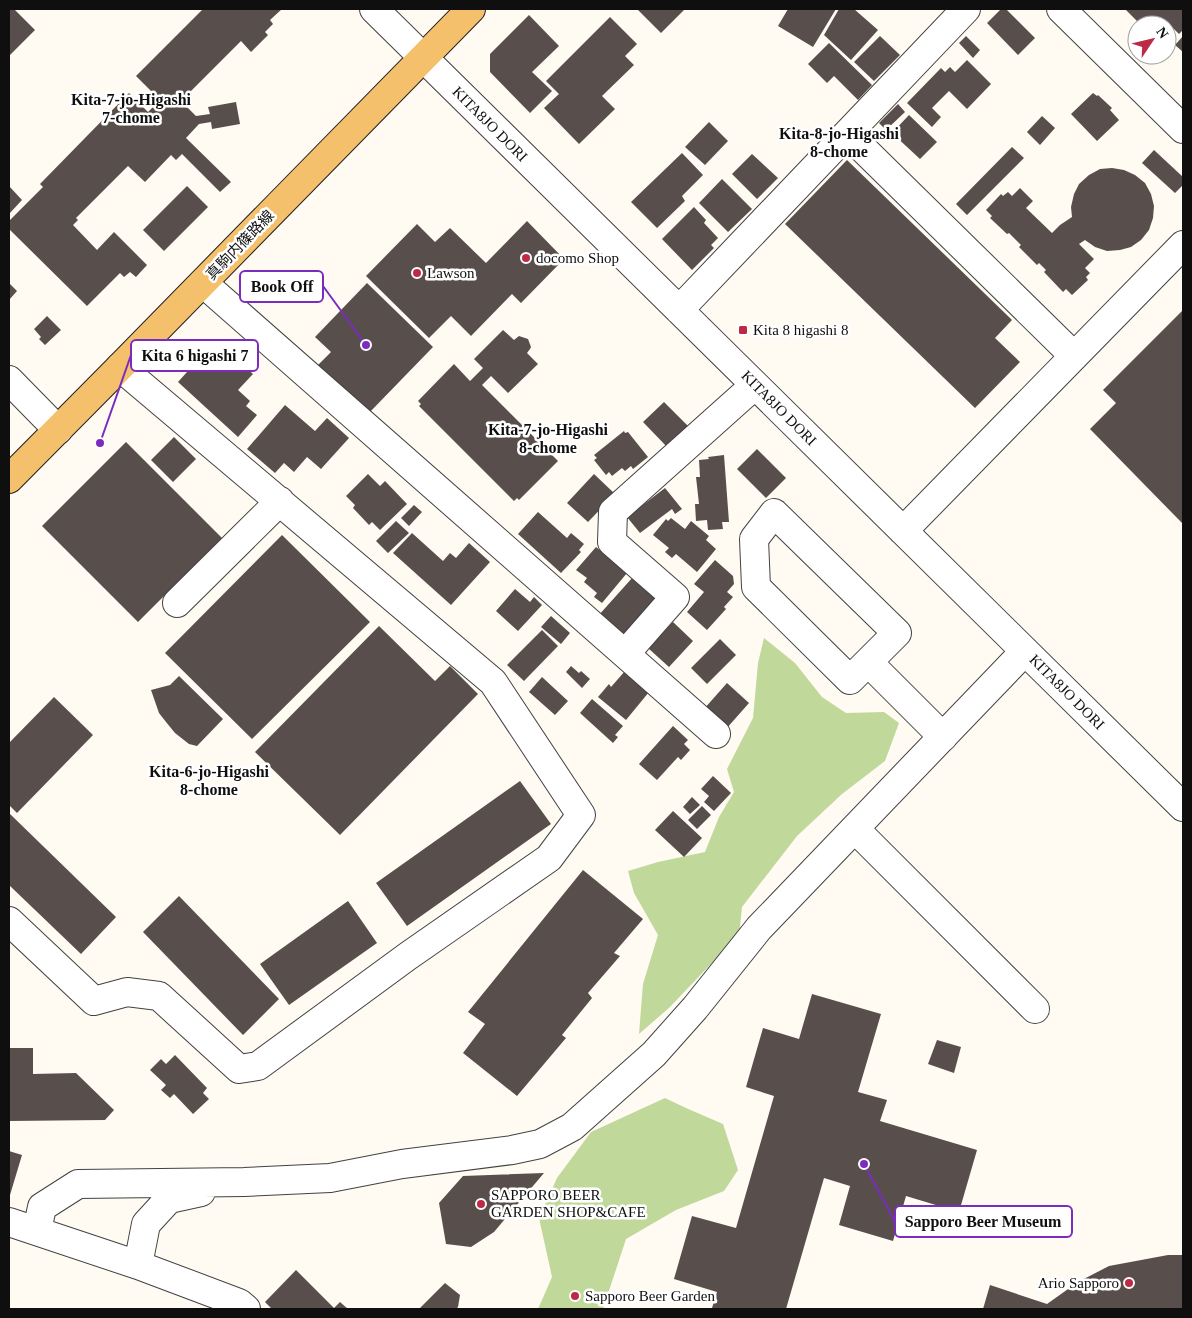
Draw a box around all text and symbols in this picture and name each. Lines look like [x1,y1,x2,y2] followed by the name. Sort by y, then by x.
[1127,15,1177,65] north arrow
[1153,24,1171,41] text: N
[449,83,531,165] street label: KITA8JO DORI
[71,91,192,126] district label: Kita-7-jo-Higashi 7-chome
[779,125,900,160] district label: Kita-8-jo-Higashi 8-chome
[203,207,277,283] street label: 真駒内篠路線
[536,250,619,266] place label: docomo Shop
[520,252,532,264] marker: docomo Shop
[427,265,475,281] place label: Lawson
[411,267,423,279] marker: Lawson
[240,271,323,302] callout: Book Off
[251,278,314,295] text: Book Off
[753,322,848,338] place label: Kita 8 higashi 8
[737,324,749,336] marker: Kita 8 higashi 8
[131,340,258,371] callout: Kita 6 higashi 7
[141,347,249,365] text: Kita 6 higashi 7
[738,367,820,449] street label: KITA8JO DORI
[488,421,609,456] district label: Kita-7-jo-Higashi 8-chome
[1026,651,1108,733] street label: KITA8JO DORI
[149,763,270,798] district label: Kita-6-jo-Higashi 8-chome
[491,1187,646,1220] place label: SAPPORO BEER GARDEN SHOP&CAFE
[475,1198,487,1210] marker: SAPPORO BEER GARDEN SHOP&CAFE
[895,1206,1072,1237] callout: Sapporo Beer Museum
[905,1213,1062,1231] text: Sapporo Beer Museum
[1038,1275,1119,1291] place label: Ario Sapporo
[1123,1277,1135,1289] marker: Ario Sapporo
[585,1288,715,1304] place label: Sapporo Beer Garden
[569,1290,581,1302] marker: Sapporo Beer Garden

